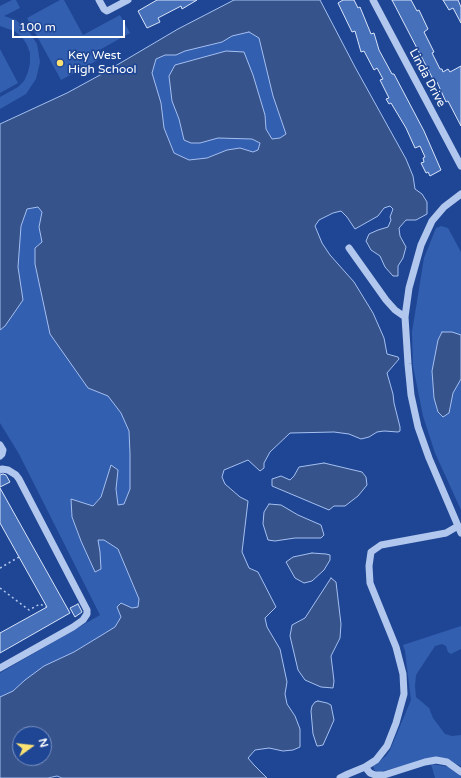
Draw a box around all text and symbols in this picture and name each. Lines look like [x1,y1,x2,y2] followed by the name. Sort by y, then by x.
[14,12,127,38] scale bar
[19,20,56,34] text: 100 m
[406,46,448,110] street label: Linda Drive
[68,49,137,77] place label: Key West High School
[55,58,65,68] marker: Key West High School
[12,726,52,766] north arrow
[36,737,51,749] text: N

